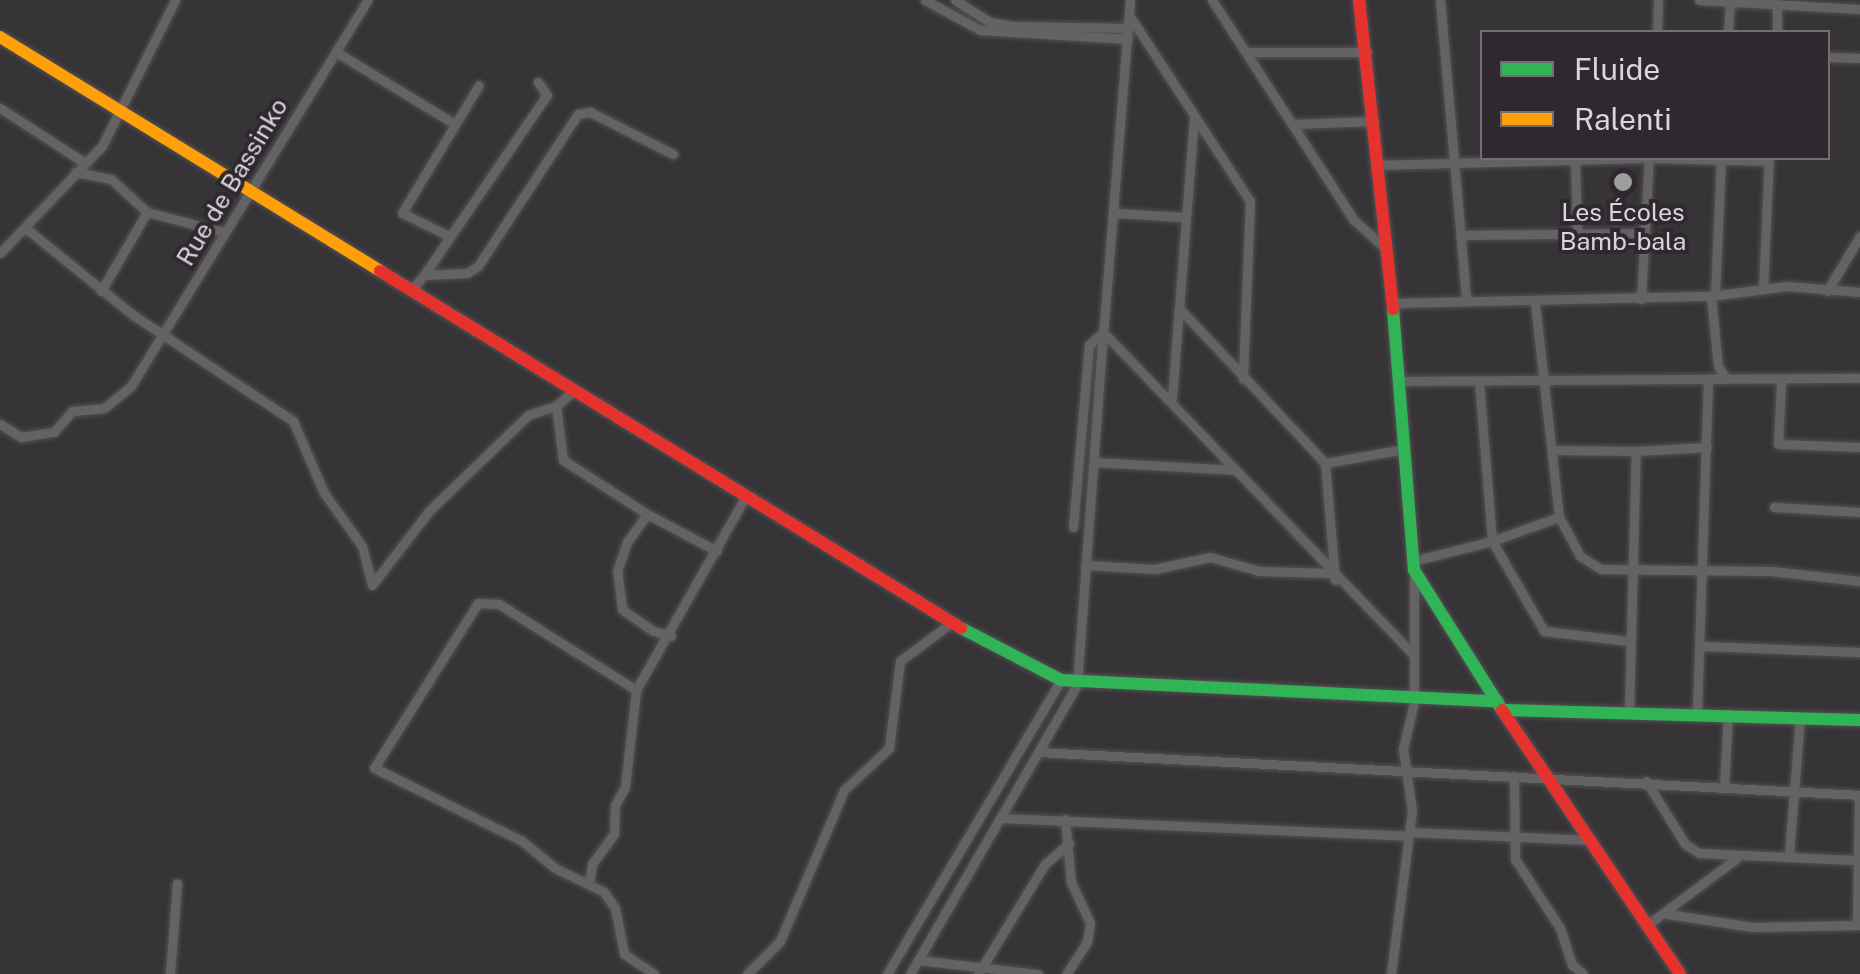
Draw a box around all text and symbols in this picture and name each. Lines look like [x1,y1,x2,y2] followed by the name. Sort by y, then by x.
[1480,30,1830,160] legend
[1574,51,1660,87] text: Fluide
[170,93,294,271] street label: Rue de Bassinko
[1574,101,1672,137] text: Ralenti
[1612,171,1634,193] marker: Les Écoles Bamb-bala
[1560,198,1686,257] place label: Les Écoles Bamb-bala

